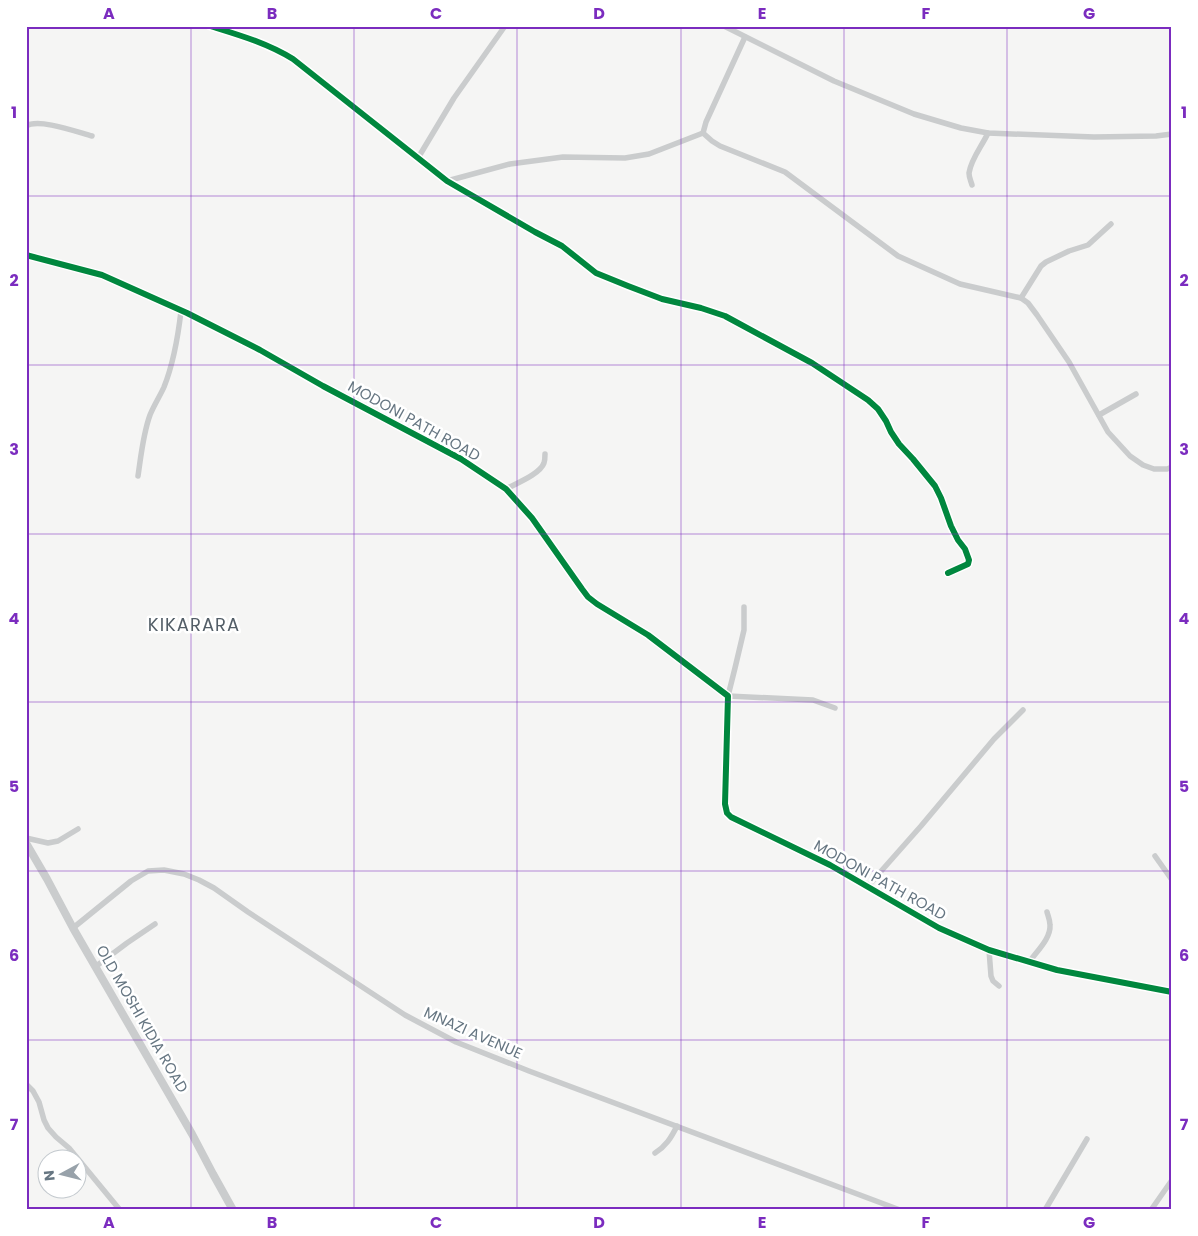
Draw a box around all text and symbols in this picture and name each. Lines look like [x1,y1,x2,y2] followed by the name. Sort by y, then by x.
[103,2,115,25] text: A
[267,2,277,25] text: B
[430,2,442,25] text: C
[593,2,605,25] text: D
[758,2,766,25] text: E
[922,2,931,25] text: F
[1083,2,1095,25] text: G
[11,101,17,124] text: 1
[1181,101,1187,124] text: 1
[9,269,19,292] text: 2
[1179,269,1189,292] text: 2
[344,375,484,466] street label: MODONI PATH ROAD
[9,438,19,461] text: 3
[1179,438,1189,461] text: 3
[9,607,20,630] text: 4
[1179,607,1190,630] text: 4
[148,612,240,637] district label: KIKARARA
[9,775,19,798] text: 5
[1179,775,1189,798] text: 5
[810,834,950,925] street label: MODONI PATH ROAD
[92,941,193,1096] street label: OLD MOSHI KIDIA ROAD
[9,944,19,967] text: 6
[1179,944,1189,967] text: 6
[421,1001,526,1064] street label: MNAZI AVENUE
[10,1113,19,1136] text: 7
[1180,1113,1189,1136] text: 7
[38,1148,88,1198] north arrow
[39,1169,60,1182] text: N
[103,1211,115,1234] text: A
[267,1211,277,1234] text: B
[430,1211,442,1234] text: C
[593,1211,605,1234] text: D
[758,1211,766,1234] text: E
[922,1211,931,1234] text: F
[1083,1211,1095,1234] text: G

